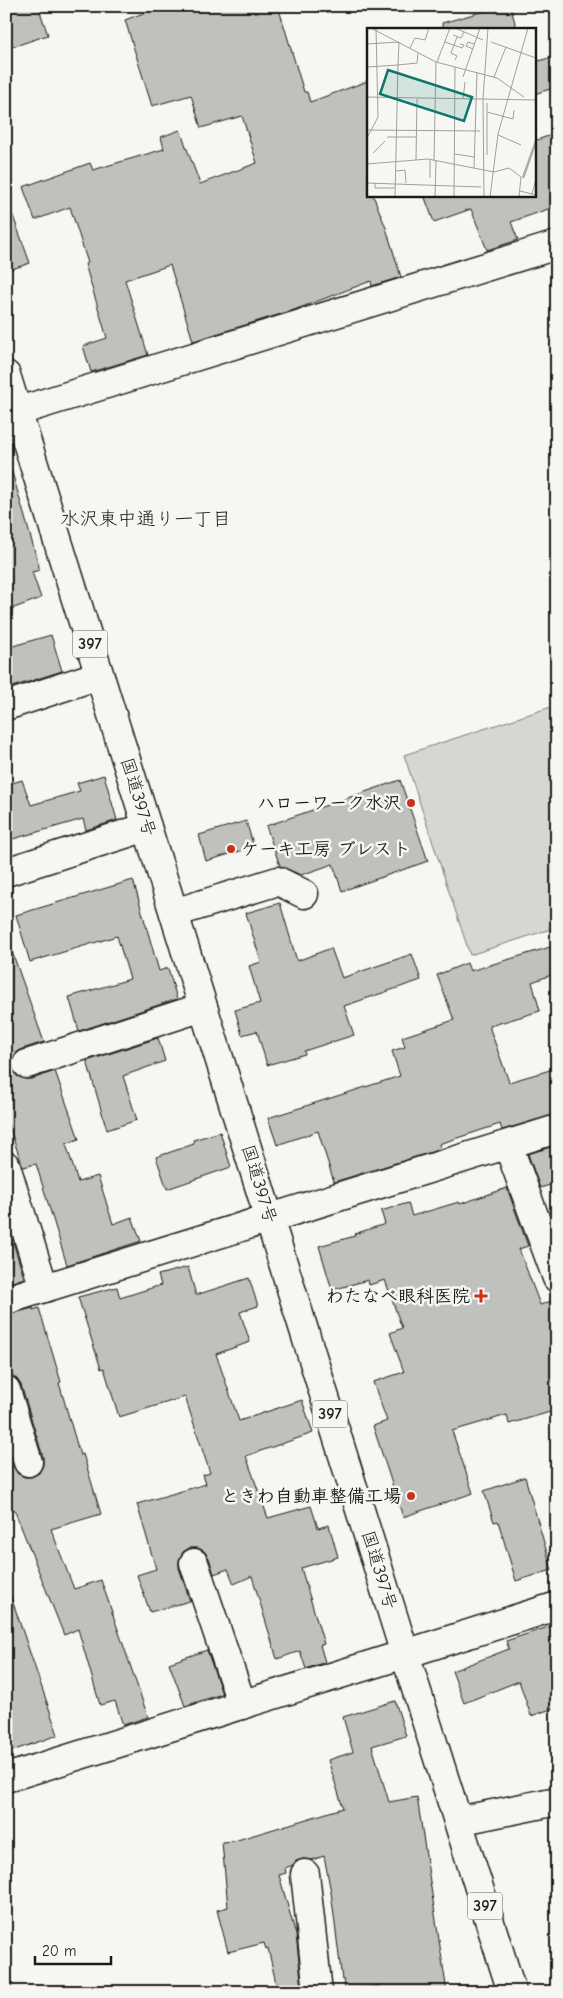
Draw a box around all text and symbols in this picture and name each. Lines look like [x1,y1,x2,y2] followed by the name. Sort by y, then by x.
[367,28,536,196] inset map
[60,508,232,530] district label: 水沢東中通り一丁目
[72,630,108,658] road number: 397
[116,755,160,839] street label: 国道397号
[257,793,401,814] place label: ハローワーク水沢
[405,797,417,809] marker: ハローワーク水沢
[241,839,411,860] place label: ケーキ工房 ブレスト
[225,843,237,855] marker: ケーキ工房 ブレスト
[237,1142,281,1226] street label: 国道397号
[326,1286,470,1307] place label: わたなべ眼科医院
[474,1289,488,1303] marker: わたなべ眼科医院
[312,1400,348,1428] road number: 397
[221,1486,401,1507] place label: ときわ自動車整備工場
[405,1490,417,1502] marker: ときわ自動車整備工場
[357,1528,401,1612] street label: 国道397号
[468,1892,502,1920] road number: 397
[35,1933,111,1965] scale bar
[42,1942,76,1960] text: 20 m

